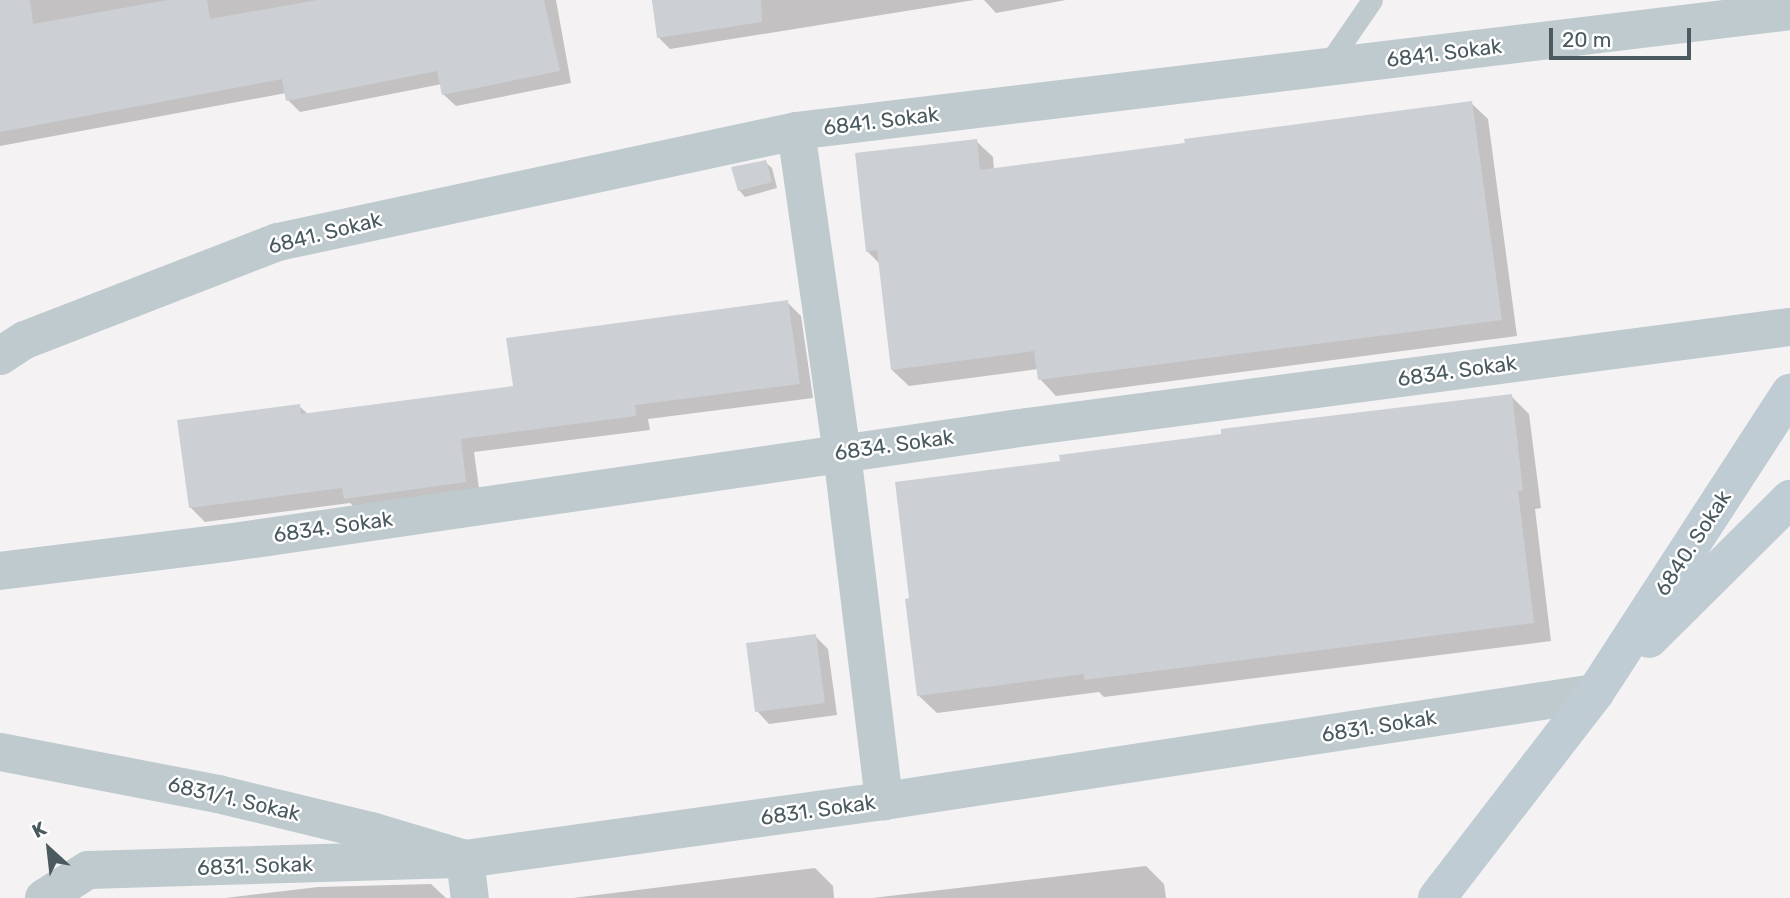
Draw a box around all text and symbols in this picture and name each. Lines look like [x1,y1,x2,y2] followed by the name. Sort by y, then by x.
[1552,14,1694,58] scale bar
[1562,27,1611,52] text: 20 m
[1385,33,1503,73] street label: 6841. Sokak
[822,101,940,141] street label: 6841. Sokak
[266,207,384,259] street label: 6841. Sokak
[1396,350,1518,392] street label: 6834. Sokak
[833,424,955,466] street label: 6834. Sokak
[1650,486,1736,600] street label: 6840. Sokak
[272,506,394,548] street label: 6834. Sokak
[1320,704,1438,748] street label: 6831. Sokak
[165,772,303,826] street label: 6831/1. Sokak
[759,789,877,831] street label: 6831. Sokak
[14,814,84,884] north arrow
[28,817,50,843] text: K
[197,851,313,881] street label: 6831. Sokak

